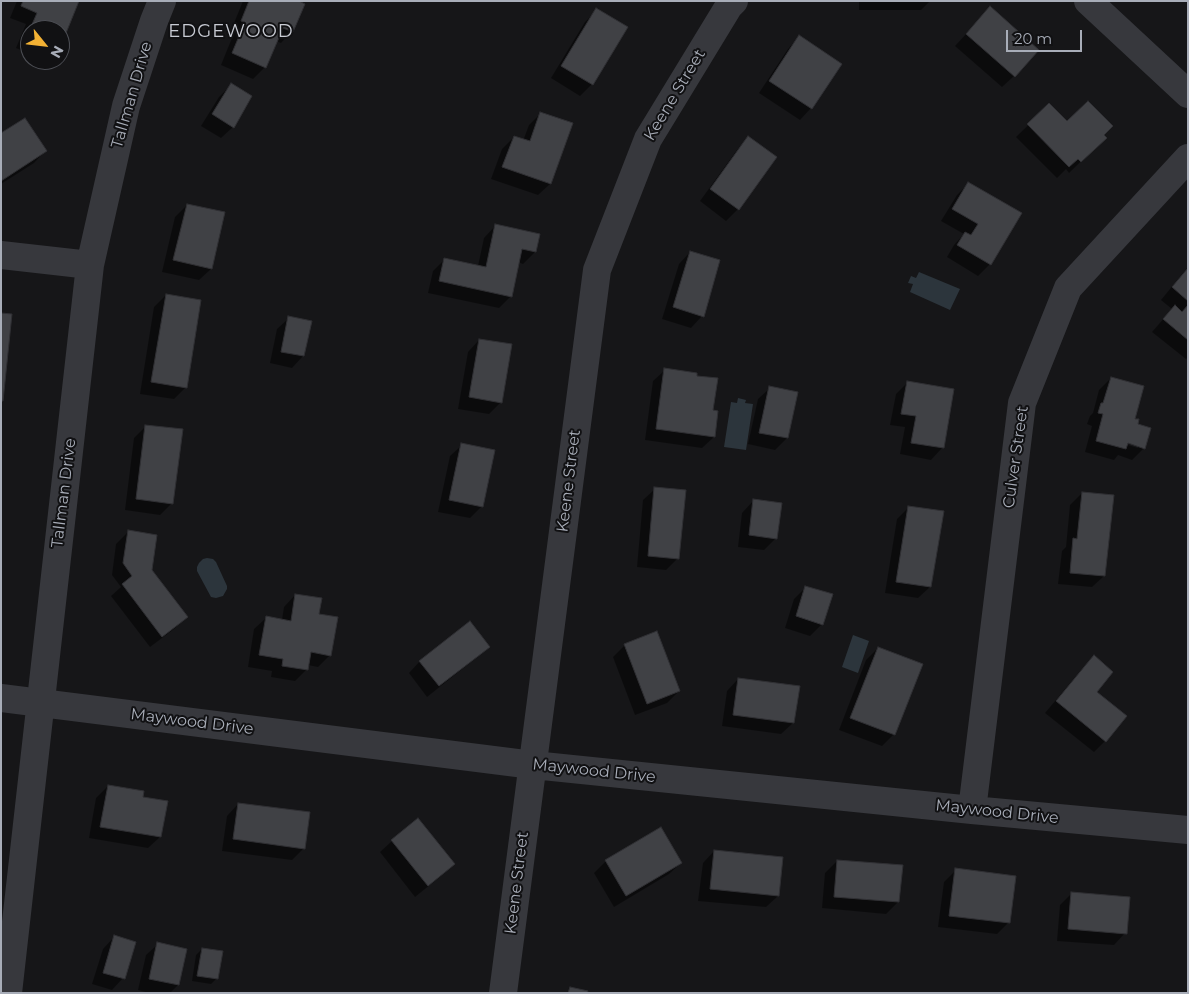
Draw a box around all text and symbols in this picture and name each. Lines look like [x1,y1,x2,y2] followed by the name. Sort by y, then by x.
[20,20,70,70] north arrow
[1009,20,1085,52] scale bar
[167,21,295,43] district label: EDGEWOOD
[1014,29,1052,48] text: 20 m
[108,39,156,151] street label: Tallman Drive
[47,42,68,61] text: N
[640,46,710,144] street label: Keene Street
[999,405,1033,509] street label: Culver Street
[553,429,585,533] street label: Keene Street
[48,437,80,549] street label: Tallman Drive
[129,705,255,739] street label: Maywood Drive
[531,755,657,787] street label: Maywood Drive
[934,796,1060,828] street label: Maywood Drive
[501,831,533,935] street label: Keene Street

